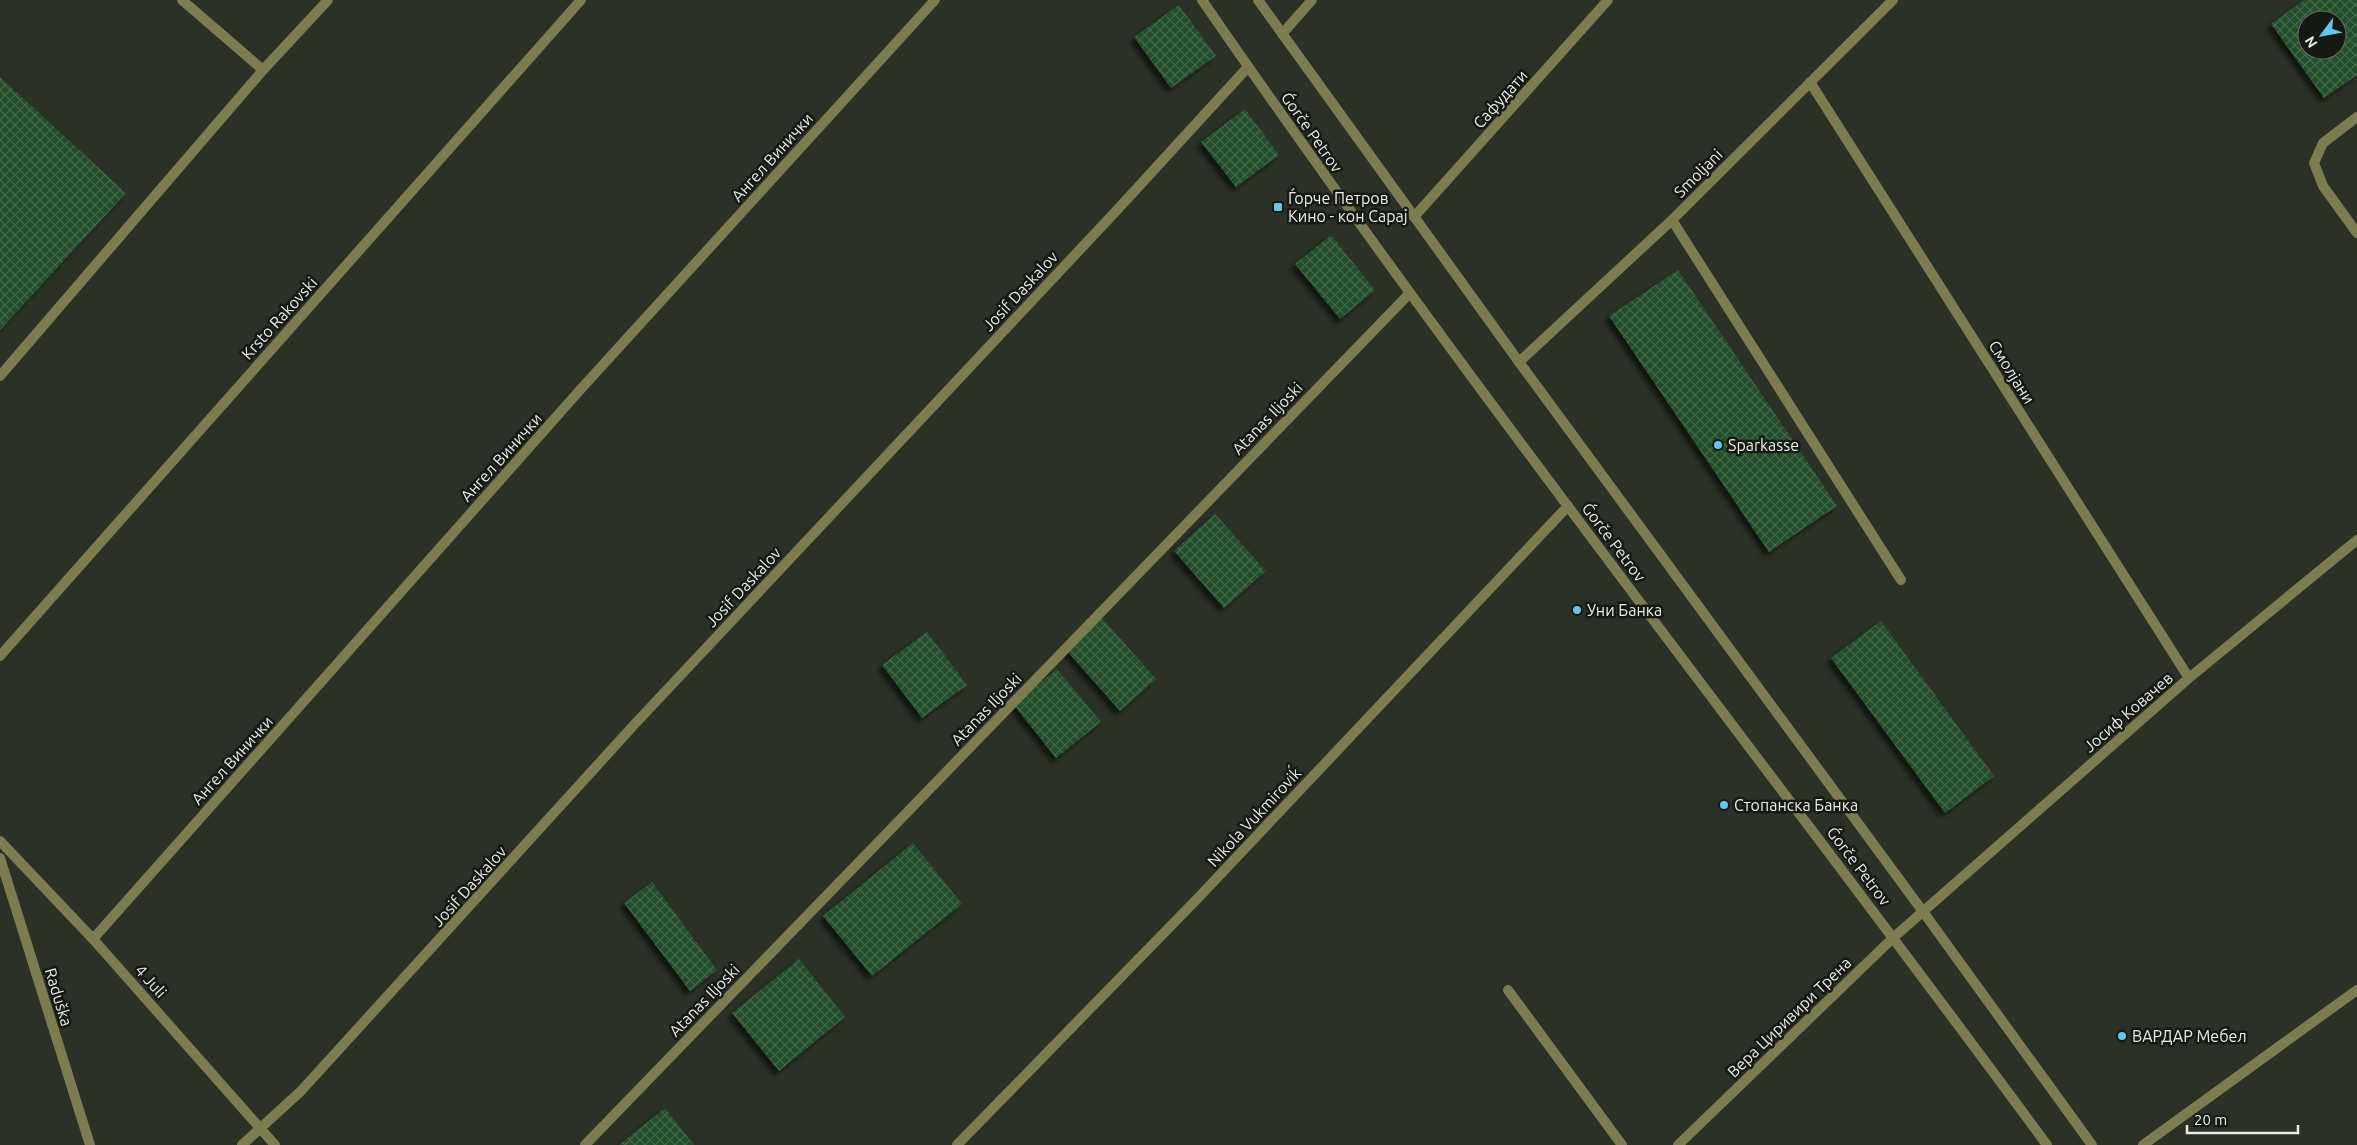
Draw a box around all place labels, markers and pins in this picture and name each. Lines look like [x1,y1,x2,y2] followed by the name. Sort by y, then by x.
[1288,187,1408,225] place label: Ѓорче Петров Кино - кон Сарај
[1272,201,1284,213] marker: Ѓорче Петров Кино - кон Сарај
[1728,436,1799,454] place label: Sparkasse
[1712,439,1724,451] marker: Sparkasse
[1587,601,1662,619] place label: Уни Банка
[1571,604,1583,616] marker: Уни Банка
[1734,796,1858,814] place label: Стопанска Банка
[1718,799,1730,811] marker: Стопанска Банка
[2132,1027,2247,1045] place label: ВАРДАР Мебел
[2116,1030,2128,1042] marker: ВАРДАР Мебел

